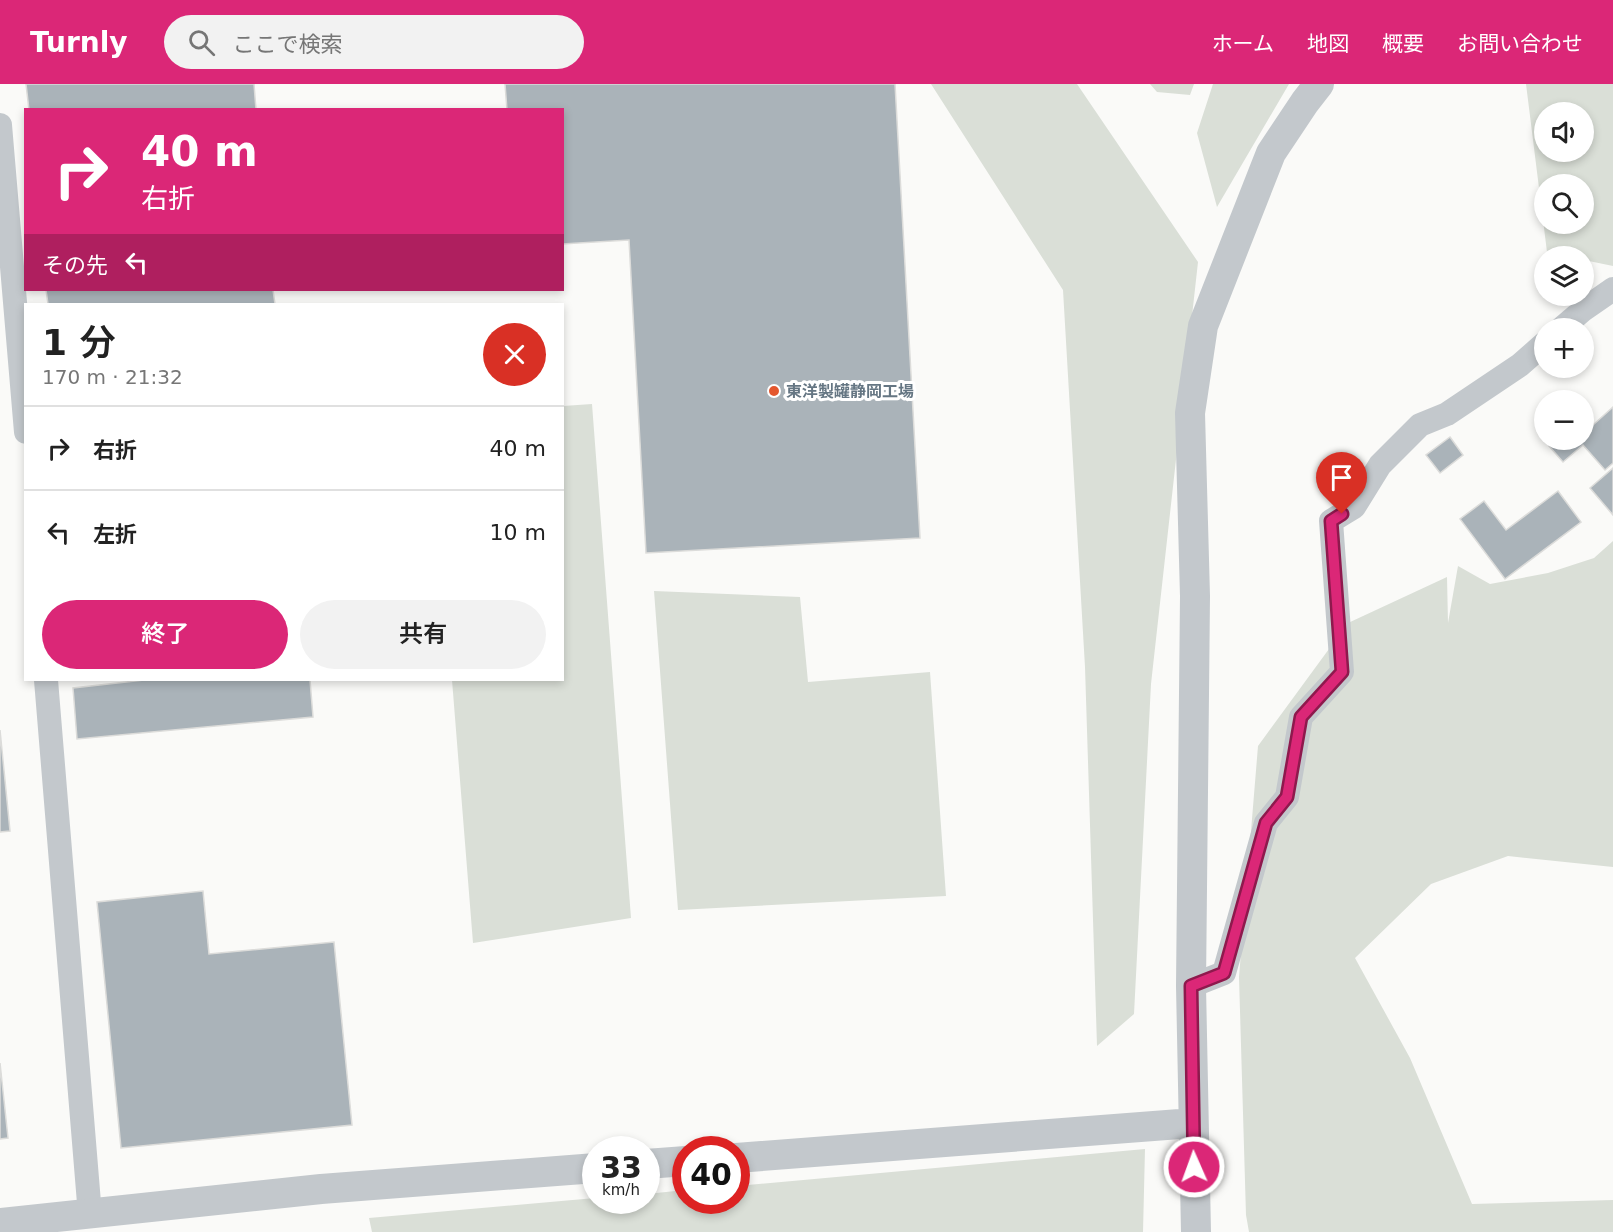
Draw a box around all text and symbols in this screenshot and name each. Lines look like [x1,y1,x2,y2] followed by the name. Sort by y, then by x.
[164,15,584,69] search box
[30,26,128,59] text: Turnly
[185,26,218,59] icon: search
[233,32,343,57] text: ここで検索
[1212,32,1274,56] text: ホーム
[1307,32,1349,56] text: 地図
[1382,32,1424,56] text: 概要
[1457,32,1583,56] text: お問い合わせ
[1534,102,1594,450] map controls
[1534,102,1594,162] button: sound
[141,127,258,176] text: 40 m
[42,132,120,210] icon: right
[1534,174,1594,234] button: search
[141,183,195,214] text: 右折
[120,246,153,279] icon: left
[1534,246,1594,306] button: layers
[42,253,108,278] text: その先
[1534,318,1594,378] button: +
[42,322,116,363] text: 1 分
[483,323,546,386] button: close
[42,365,183,389] text: 170 m · 21:32
[786,382,914,401] place label: 東洋製罐静岡工場
[767,384,781,398] marker: 東洋製罐静岡工場
[1534,390,1594,450] button: −
[42,432,75,465] icon: right
[490,436,546,461] text: 40 m
[93,438,137,463] text: 右折
[1316,452,1367,514] pin
[1325,461,1358,494] icon: arrive
[42,516,75,549] icon: left
[490,520,546,545] text: 10 m
[93,522,137,547] text: 左折
[42,600,288,669] button: 終了
[300,600,546,669] button: 共有
[1162,1135,1226,1199] position arrow
[672,1136,750,1214] speed limit sign: 40
[600,1150,642,1185] text: 33
[602,1181,640,1199] text: km/h

